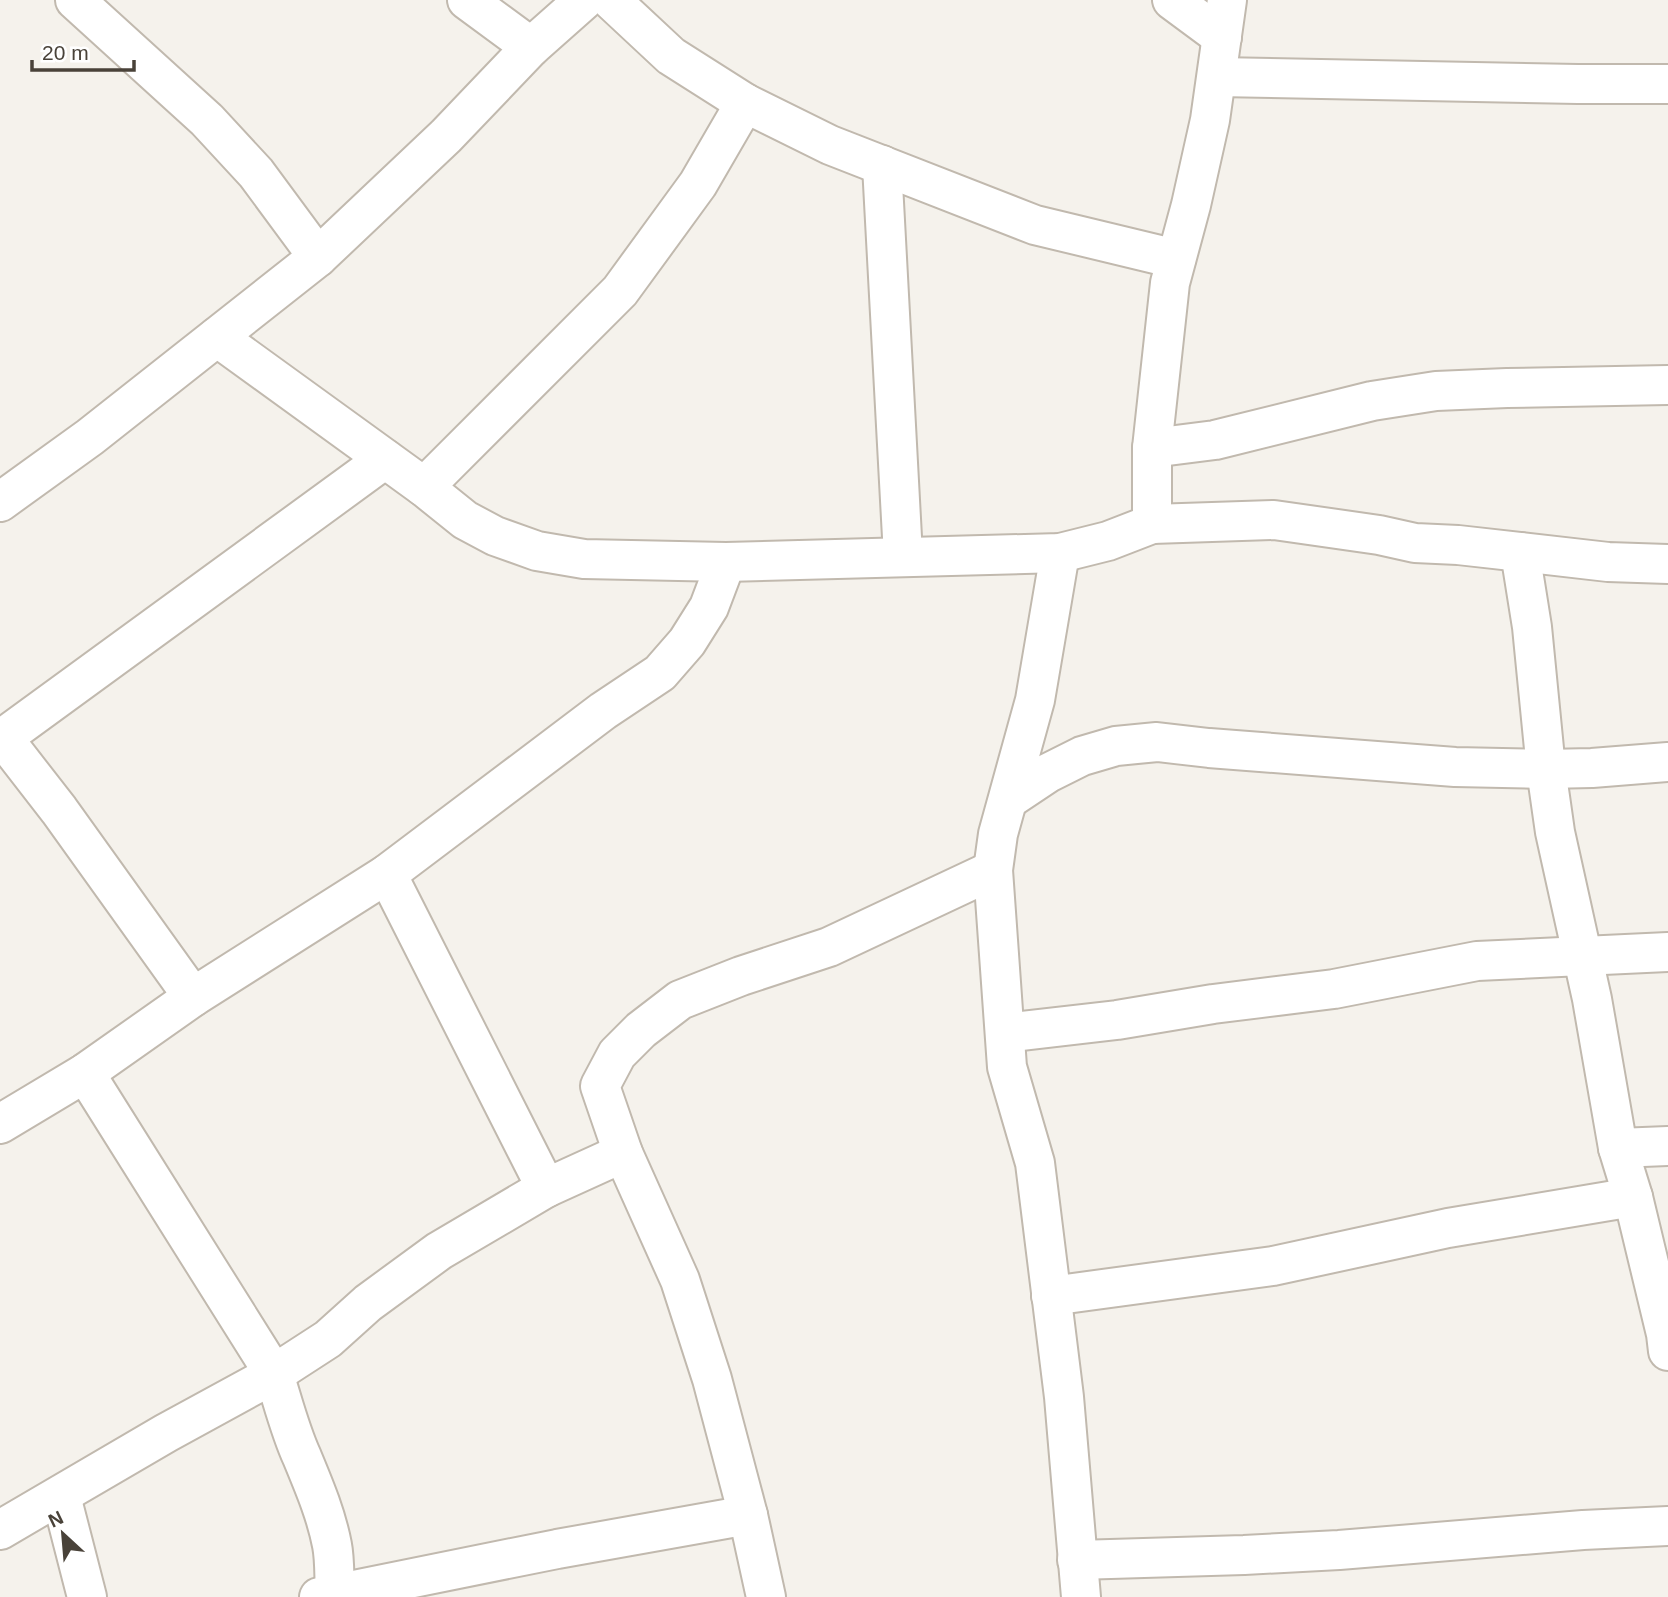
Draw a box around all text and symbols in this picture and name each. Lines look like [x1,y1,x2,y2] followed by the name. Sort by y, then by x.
[32,28,133,72] scale bar
[42,41,89,64] text: 20 m
[28,1499,98,1569] north arrow
[45,1507,67,1532] text: N

